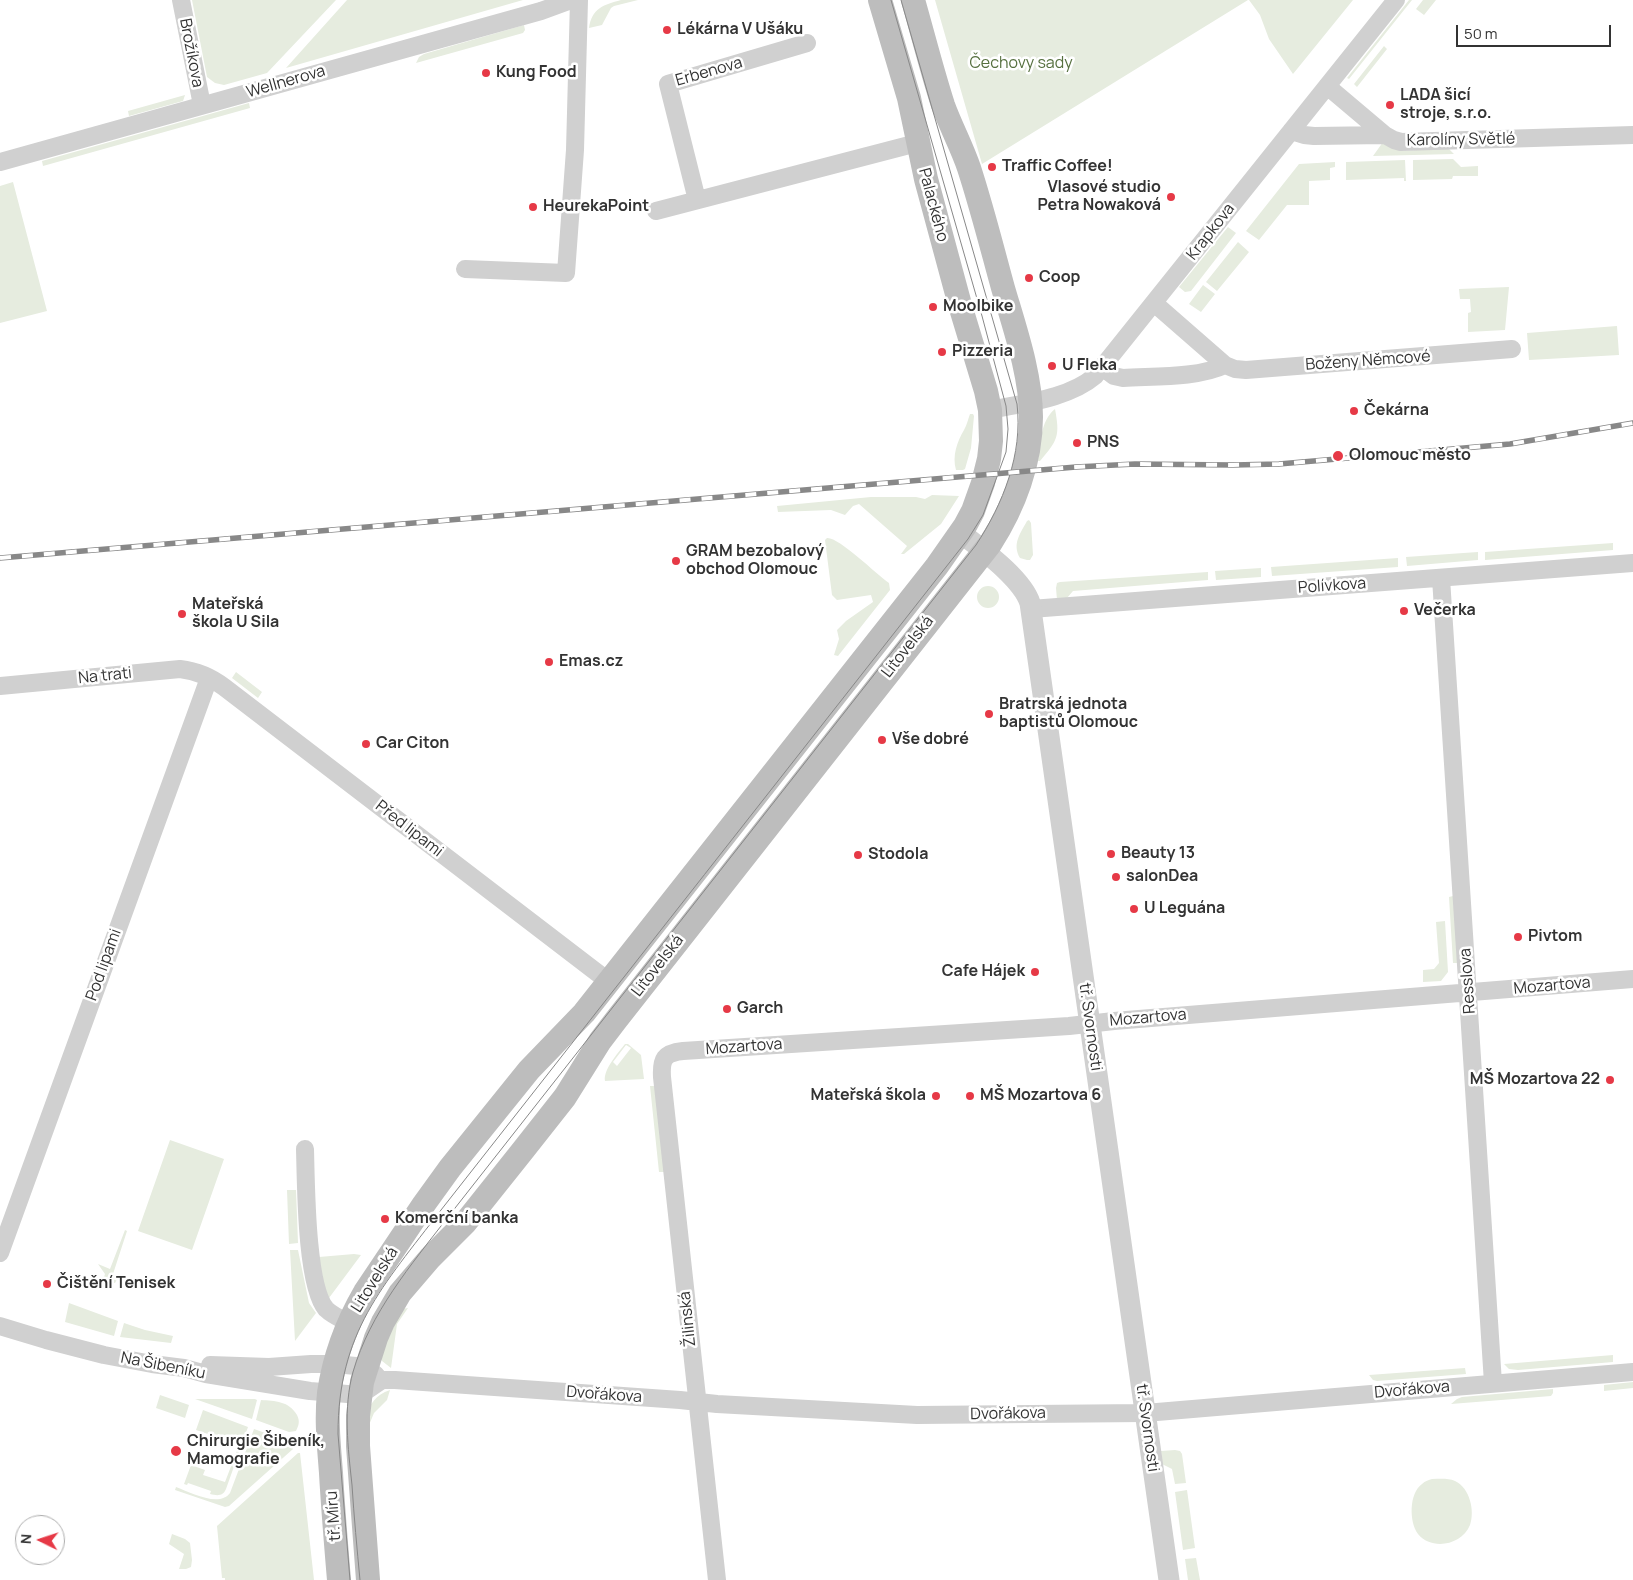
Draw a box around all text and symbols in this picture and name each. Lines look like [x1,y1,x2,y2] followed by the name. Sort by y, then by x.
[1458,15,1613,47] scale bar
[175,17,207,89] street label: Brožíkova
[677,20,803,40] place label: Lékárna V Ušáku
[1464,23,1498,44] text: 50 m
[661,24,673,36] marker: Lékárna V Ušáku
[673,53,745,91] street label: Erbenova
[969,54,1073,74] park label: Čechovy sady
[244,62,328,102] street label: Wellnerova
[496,63,577,83] place label: Kung Food
[480,67,492,79] marker: Kung Food
[1400,86,1492,124] place label: LADA šicí stroje, s.r.o.
[1384,99,1396,111] marker: LADA šicí stroje, s.r.o.
[1407,129,1515,151] street label: Karolíny Světlé
[1002,157,1113,177] place label: Traffic Coffee!
[986,161,998,173] marker: Traffic Coffee!
[914,166,952,244] street label: Palackého
[1038,178,1161,216] place label: Vlasové studio Petra Nowaková
[1165,191,1177,203] marker: Vlasové studio Petra Nowaková
[543,197,649,217] place label: HeurekaPoint
[1183,200,1239,264] street label: Krapkova
[527,201,539,213] marker: HeurekaPoint
[1039,268,1080,288] place label: Coop
[1023,272,1035,284] marker: Coop
[943,297,1013,317] place label: Moolbike
[927,301,939,313] marker: Moolbike
[952,342,1013,362] place label: Pizzeria
[936,346,948,358] marker: Pizzeria
[1305,347,1431,375] street label: Boženy Němcové
[1062,356,1117,376] place label: U Fleka
[1046,360,1058,372] marker: U Fleka
[1364,401,1429,421] place label: Čekárna
[1348,405,1360,417] marker: Čekárna
[1087,433,1119,453] place label: PNS
[1071,437,1083,449] marker: PNS
[1349,446,1471,466] place label: Olomouc město
[1331,449,1345,463] marker: Olomouc město
[686,542,824,580] place label: GRAM bezobalový obchod Olomouc
[670,555,682,567] marker: GRAM bezobalový obchod Olomouc
[1297,574,1367,598] street label: Polívkova
[192,595,279,633] place label: Mateřská škola U Sila
[1414,601,1476,621] place label: Večerka
[1398,605,1410,617] marker: Večerka
[176,608,188,620] marker: Mateřská škola U Sila
[878,612,938,682] street label: Litovelská
[559,652,623,672] place label: Emas.cz
[543,656,555,668] marker: Emas.cz
[77,664,133,688] street label: Na trati
[999,695,1138,733] place label: Bratrská jednota baptistů Olomouc
[983,708,995,720] marker: Bratrská jednota baptistů Olomouc
[892,730,969,750] place label: Vše dobré
[376,734,449,754] place label: Car Citon
[876,734,888,746] marker: Vše dobré
[360,738,372,750] marker: Car Citon
[371,797,447,861] street label: Před lipami
[1121,844,1195,864] place label: Beauty 13
[868,845,928,865] place label: Stodola
[1105,848,1117,860] marker: Beauty 13
[852,849,864,861] marker: Stodola
[1126,867,1198,887] place label: salonDea
[1110,871,1122,883] marker: salonDea
[1144,899,1225,919] place label: U Leguána
[1128,903,1140,915] marker: U Leguána
[82,927,126,1003] street label: Pod lipami
[1528,927,1582,947] place label: Pivtom
[628,931,688,1001] street label: Litovelská
[1512,931,1524,943] marker: Pivtom
[1456,948,1480,1014] street label: Resslova
[942,962,1025,982] place label: Cafe Hájek
[1029,966,1041,978] marker: Cafe Hájek
[1513,973,1591,999] street label: Mozartova
[1074,982,1106,1072] street label: tř. Svornosti
[737,999,783,1019] place label: Garch
[721,1003,733,1015] marker: Garch
[1109,1005,1187,1031] street label: Mozartova
[705,1035,783,1059] street label: Mozartova
[1470,1070,1600,1090] place label: MŠ Mozartova 22
[1604,1074,1616,1086] marker: MŠ Mozartova 22
[811,1086,926,1106] place label: Mateřská škola
[980,1086,1101,1106] place label: MŠ Mozartova 6
[930,1090,942,1102] marker: Mateřská škola
[964,1090,976,1102] marker: MŠ Mozartova 6
[395,1209,519,1229] place label: Komerční banka
[379,1213,391,1225] marker: Komerční banka
[347,1244,403,1316] street label: Litovelská
[57,1274,175,1294] place label: Čištění Tenisek
[41,1278,53,1290] marker: Čištění Tenisek
[676,1290,700,1348] street label: Žilinská
[119,1348,207,1384] street label: Na Šibeníku
[1373,1377,1451,1403] street label: Dvořákova
[566,1383,642,1407] street label: Dvořákova
[1131,1383,1163,1473] street label: tř. Svornosti
[970,1404,1046,1424] street label: Dvořákova
[187,1432,325,1470] place label: Chirurgie Šibeník, Mamografie
[169,1444,183,1458] marker: Chirurgie Šibeník, Mamografie
[323,1490,345,1542] street label: tř. Míru
[15,1515,65,1565] north arrow
[16,1533,35,1545] text: N

